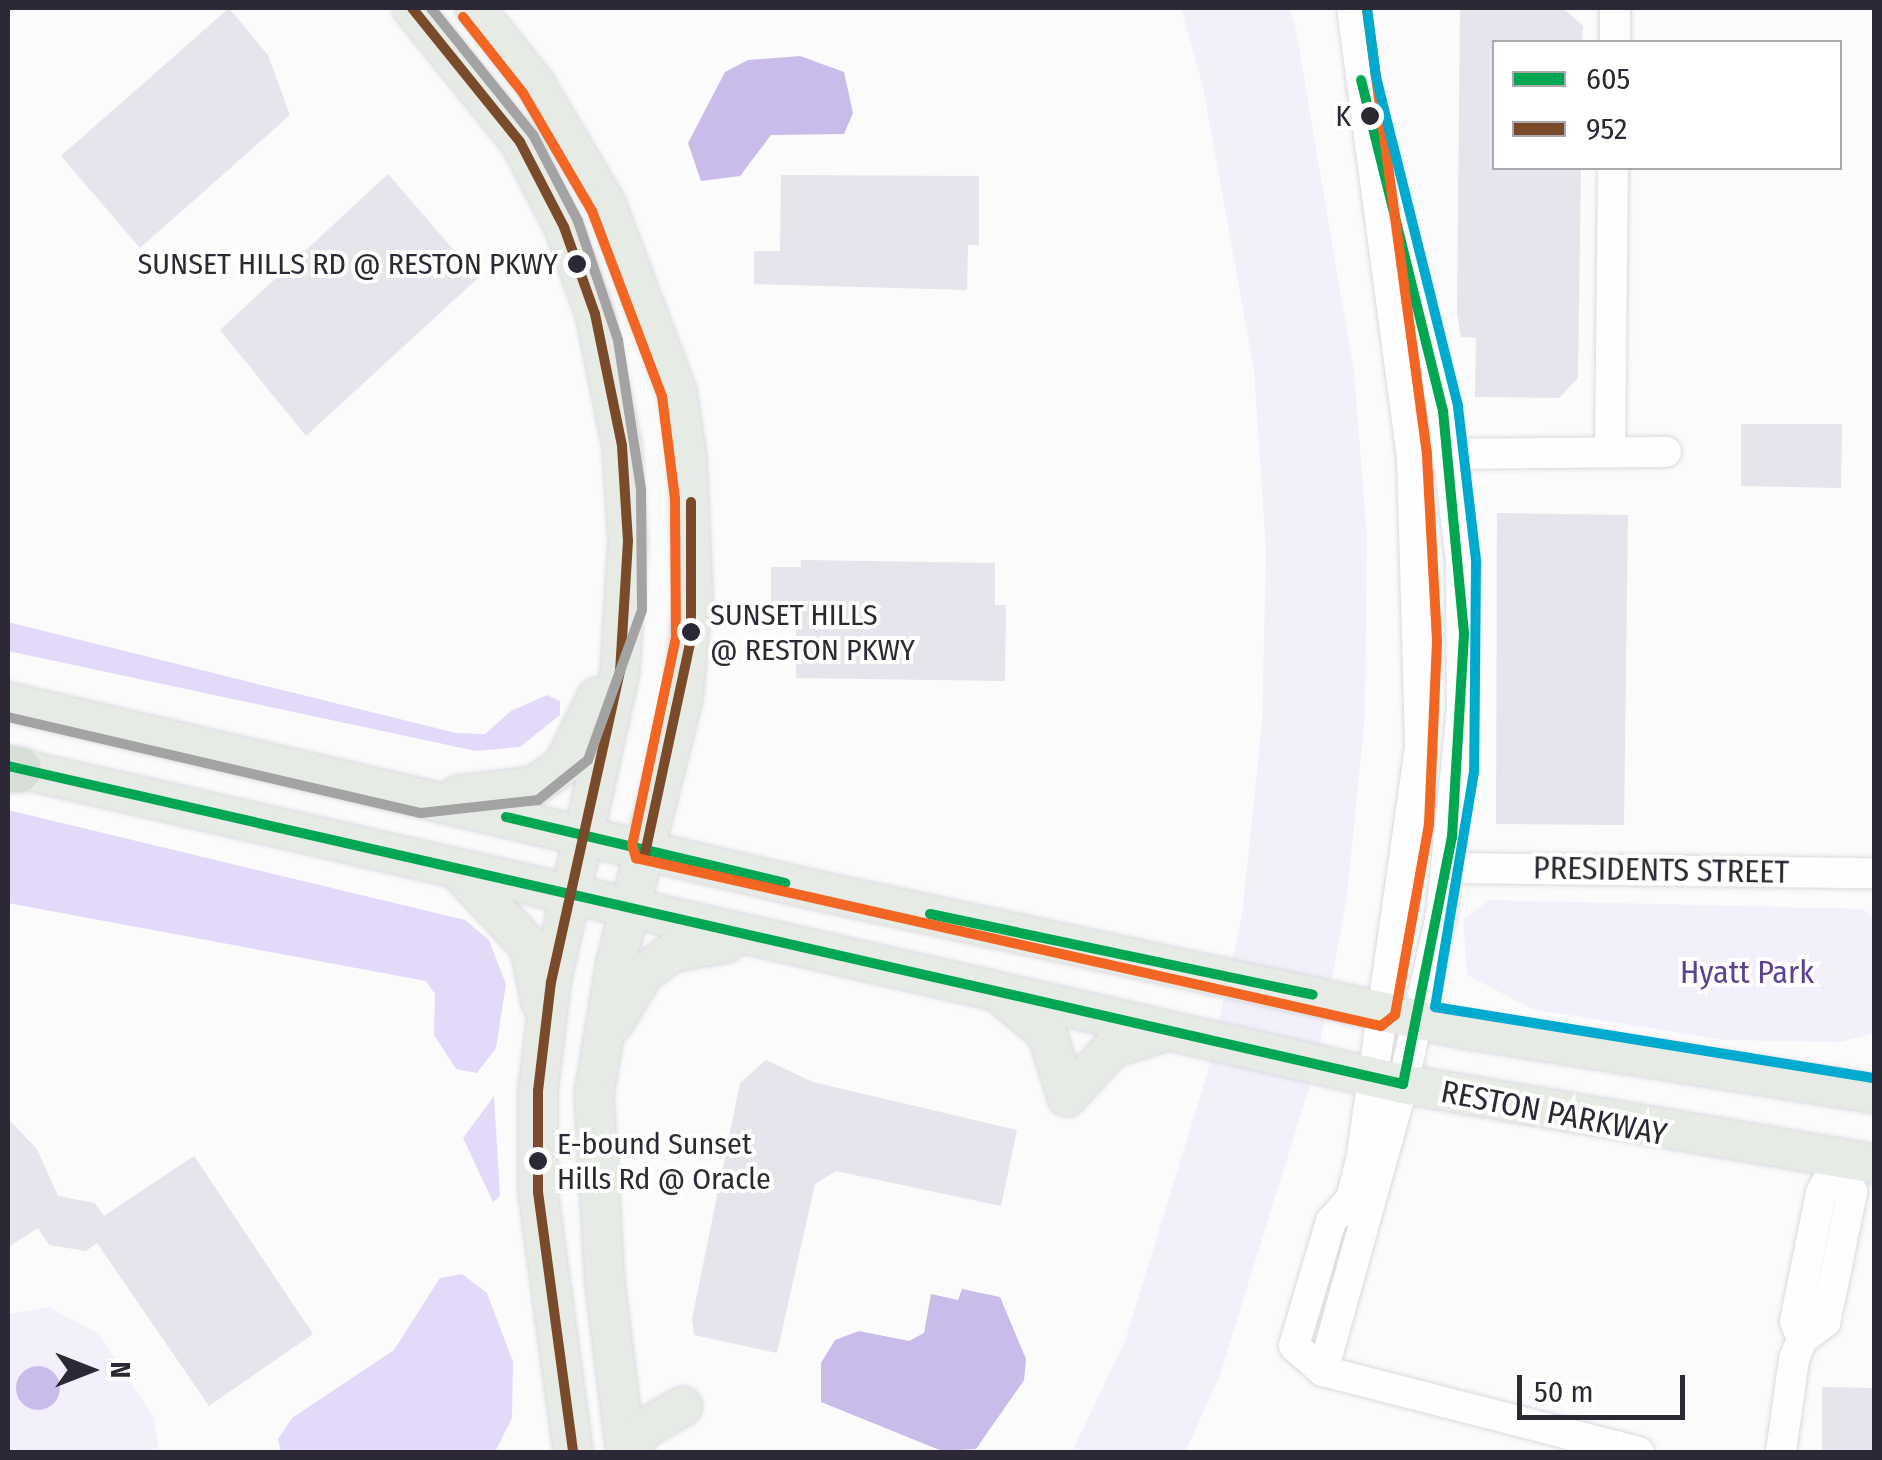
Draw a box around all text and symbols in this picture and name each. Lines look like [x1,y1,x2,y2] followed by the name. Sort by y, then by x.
[1492,40,1842,170] legend
[1586,61,1630,97] text: 605
[1335,98,1351,134] place label: K
[1360,106,1380,126] marker: K
[1586,111,1627,147] text: 952
[137,246,558,282] place label: SUNSET HILLS RD @ RESTON PKWY
[567,254,587,274] marker: SUNSET HILLS RD @ RESTON PKWY
[710,597,915,668] place label: SUNSET HILLS @ RESTON PKWY
[681,622,701,642] marker: SUNSET HILLS @ RESTON PKWY
[1533,849,1789,891] street label: PRESIDENTS STREET
[1680,953,1814,991] park label: Hyatt Park
[1438,1072,1670,1154] street label: RESTON PARKWAY
[557,1126,771,1196] place label: E-bound Sunset Hills Rd @ Oracle
[528,1151,548,1171] marker: E-bound Sunset Hills Rd @ Oracle
[40,1320,140,1420] north arrow
[1522,1355,1690,1417] scale bar
[104,1362,137,1378] text: N
[1534,1374,1594,1410] text: 50 m

